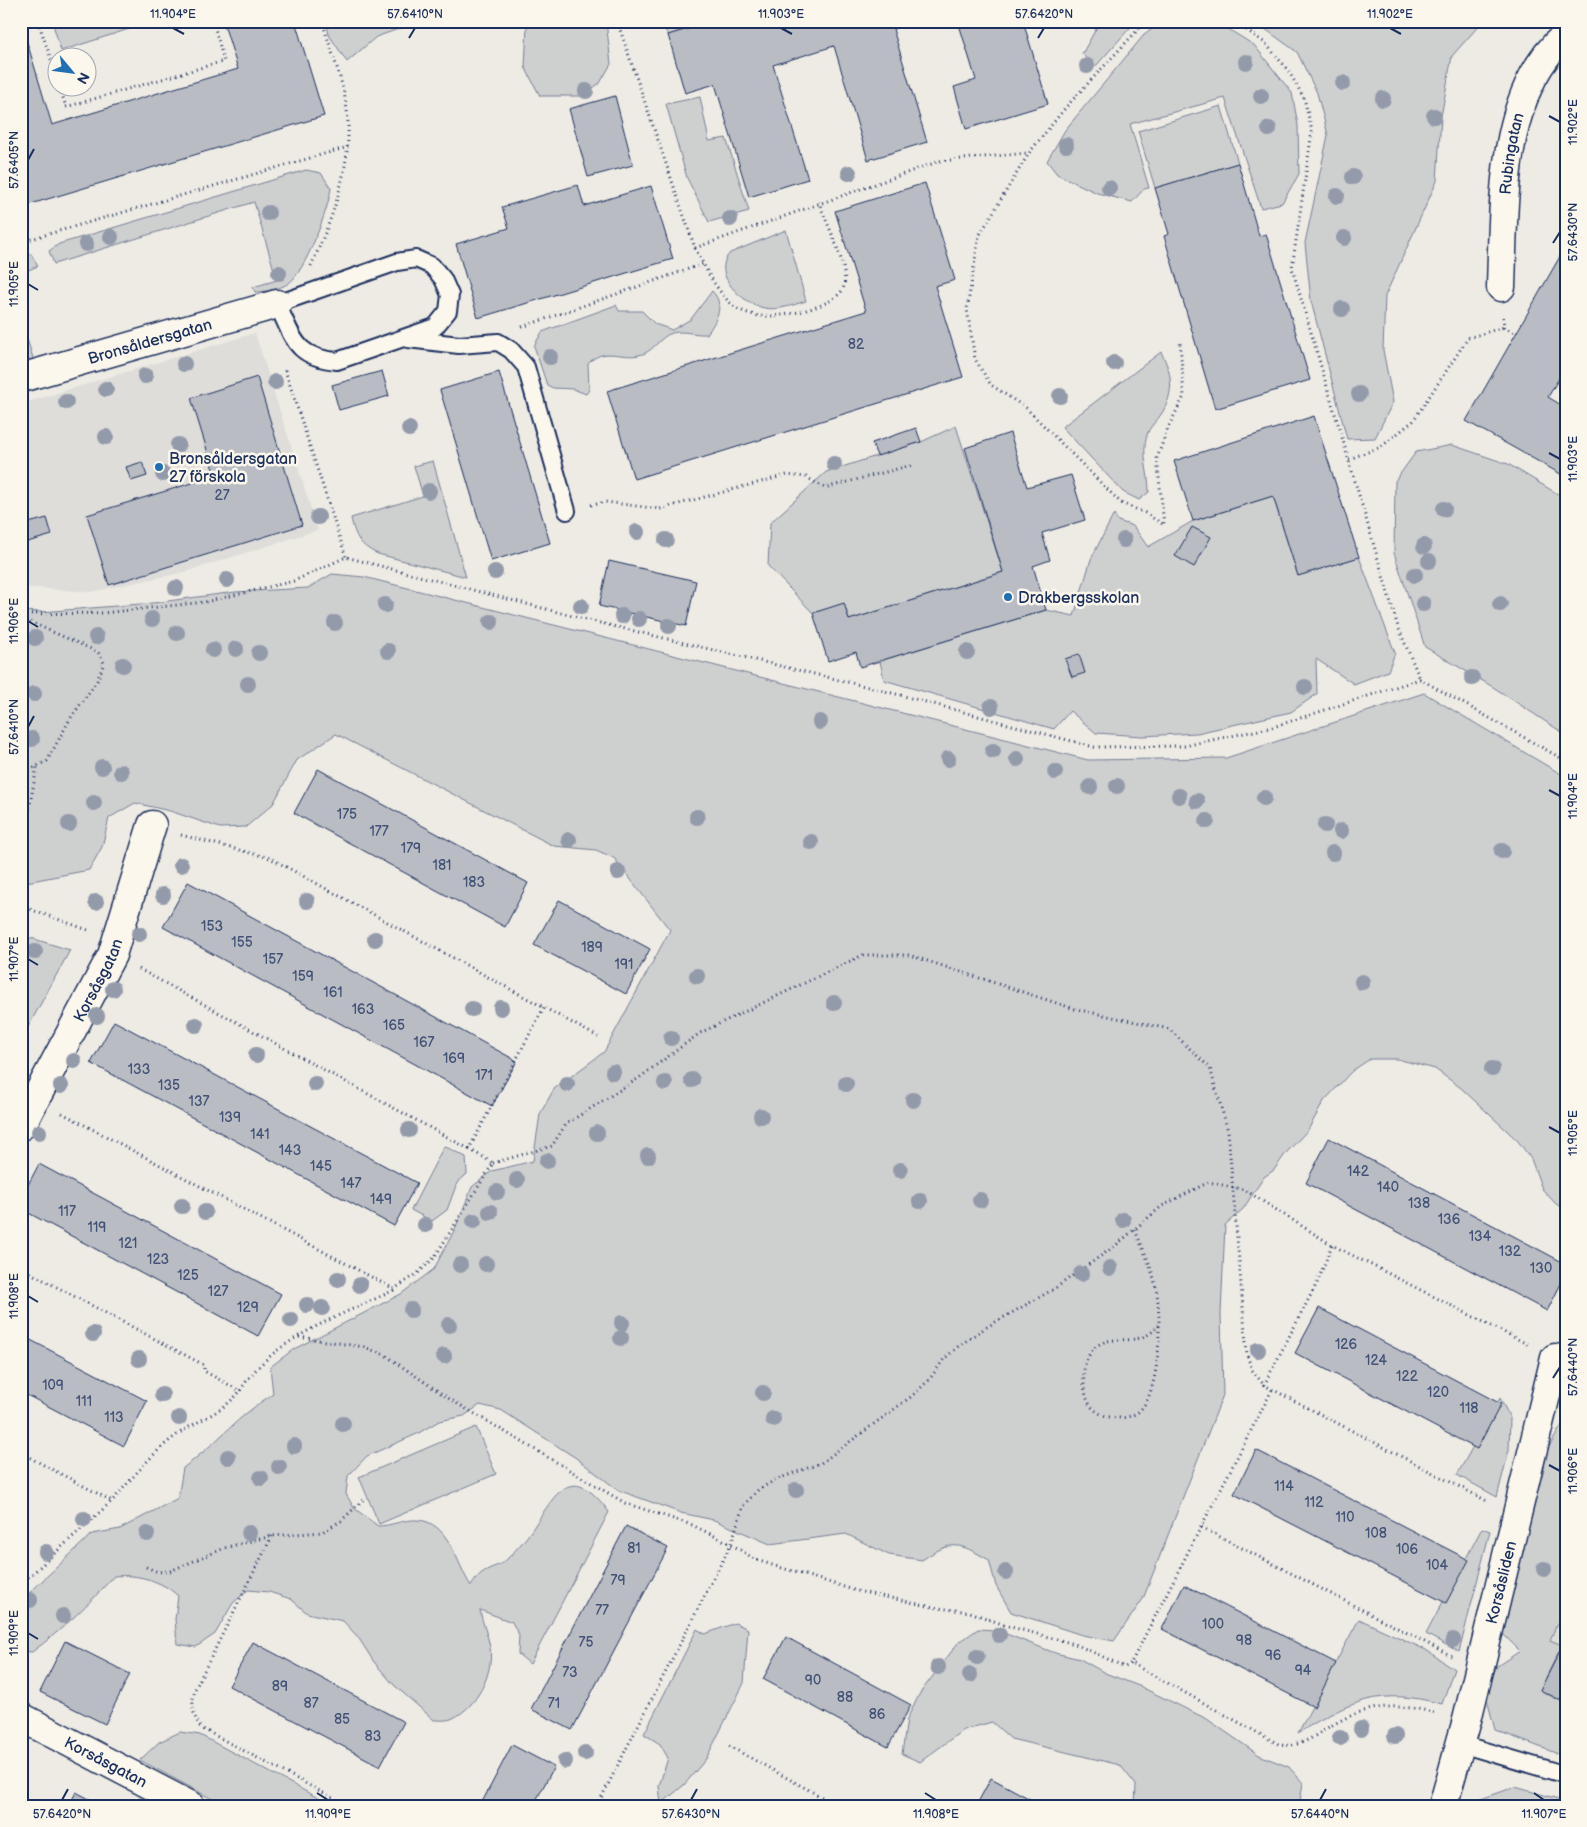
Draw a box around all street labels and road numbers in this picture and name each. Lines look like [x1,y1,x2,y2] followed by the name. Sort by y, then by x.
[1497,111,1529,196] street label: Rubingatan
[86,315,214,369] street label: Bronsåldersgatan
[70,937,127,1026] street label: Korsåsgatan
[1483,1539,1521,1626] street label: Korsåsliden
[61,1733,150,1792] street label: Korsåsgatan

